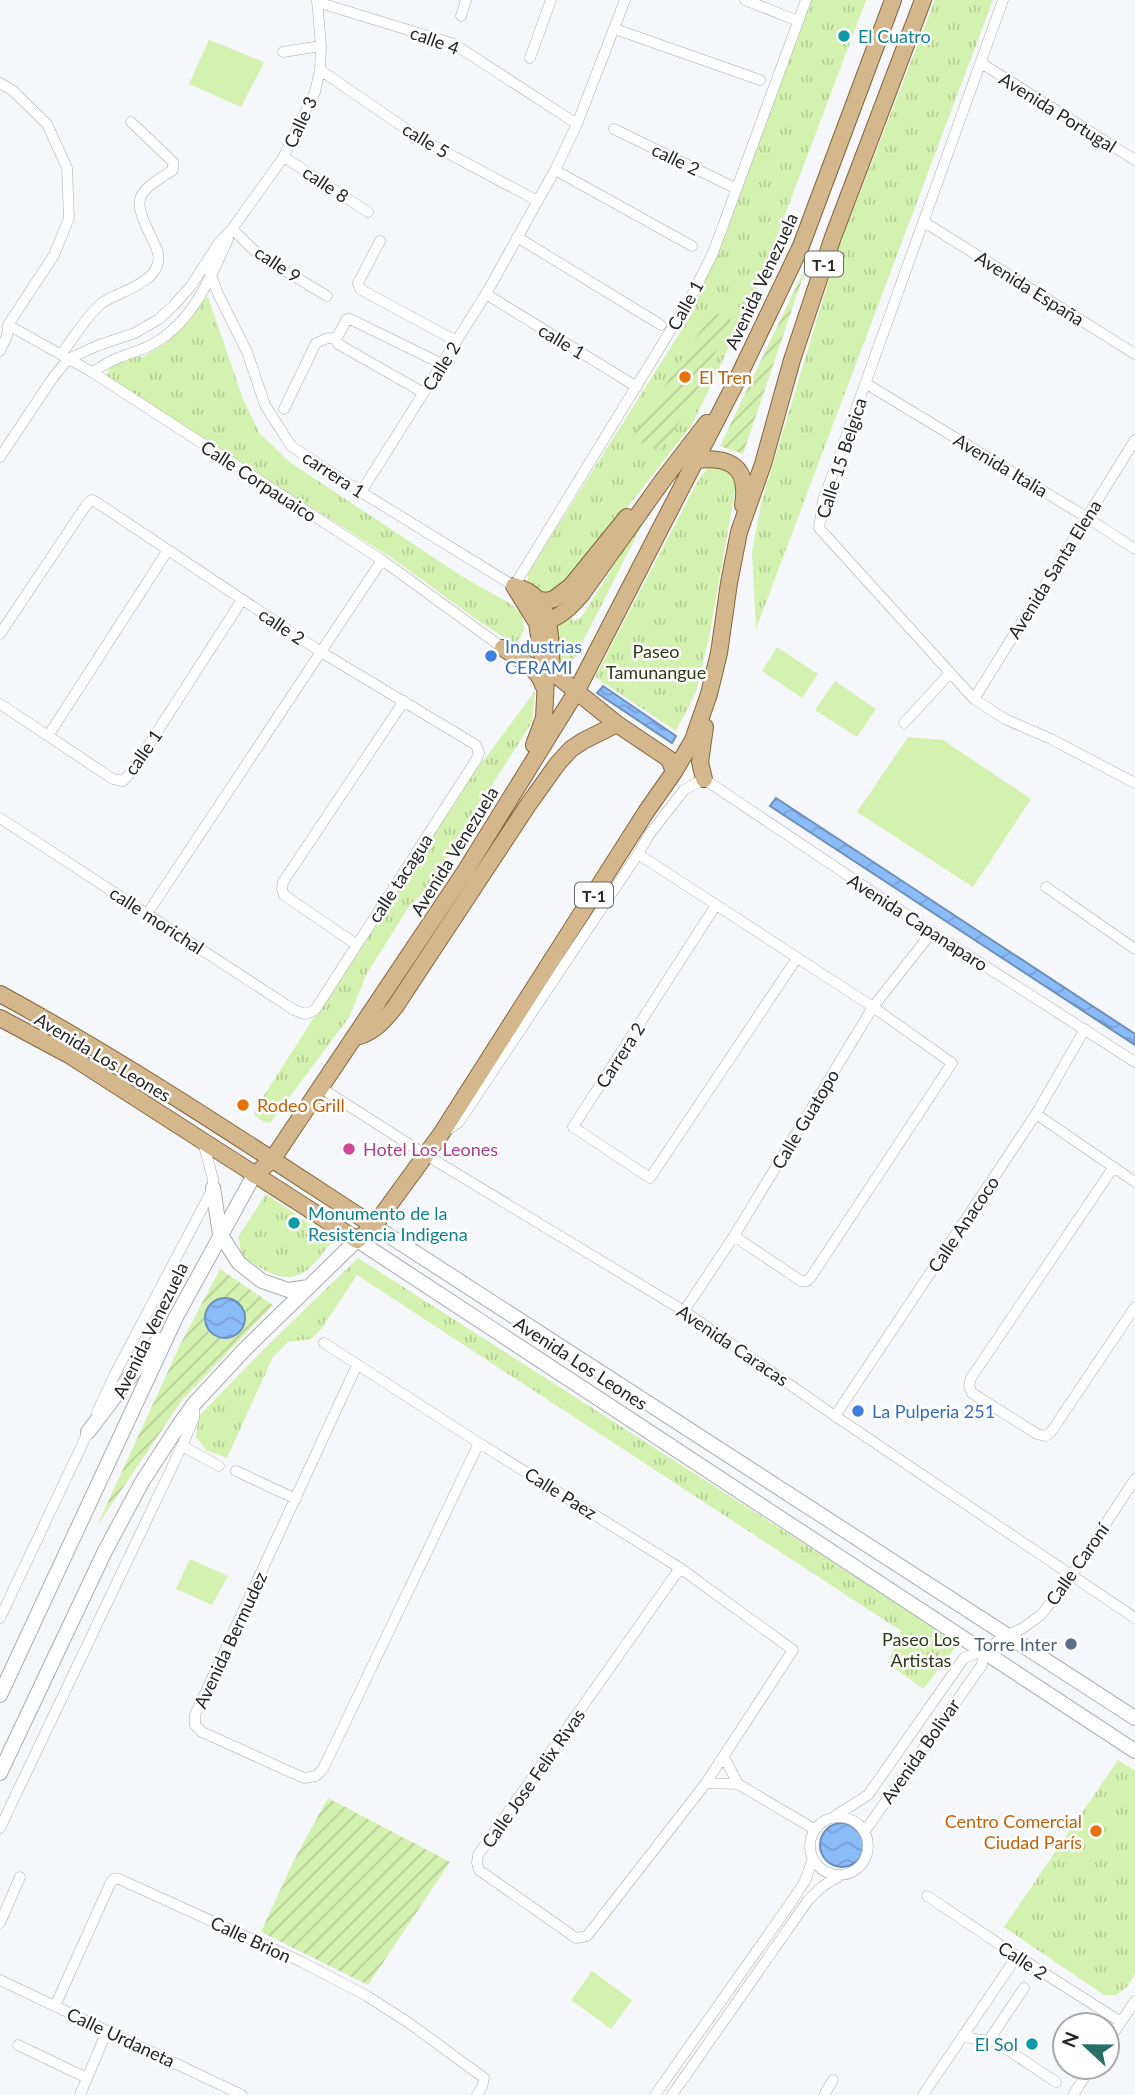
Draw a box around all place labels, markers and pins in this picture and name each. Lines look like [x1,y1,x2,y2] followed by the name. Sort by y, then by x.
[858,25,931,47] place label: El Cuatro
[836,28,852,44] marker: El Cuatro
[699,366,752,388] place label: El Tren
[677,369,693,385] marker: El Tren
[505,635,582,678] place label: Industrias CERAMI
[483,648,499,664] marker: Industrias CERAMI
[257,1094,345,1116] place label: Rodeo Grill
[235,1097,251,1113] marker: Rodeo Grill
[363,1138,498,1160] place label: Hotel Los Leones
[341,1141,357,1157] marker: Hotel Los Leones
[308,1202,468,1245] place label: Monumento de la Resistencia Indigena
[286,1215,302,1231] marker: Monumento de la Resistencia Indigena
[872,1400,995,1422] place label: La Pulperia 251
[850,1403,866,1419] marker: La Pulperia 251
[974,1633,1057,1655] place label: Torre Inter
[1063,1636,1079,1652] marker: Torre Inter
[945,1810,1082,1853] place label: Centro Comercial Ciudad París
[1088,1823,1104,1839] marker: Centro Comercial Ciudad París
[975,2033,1018,2055] place label: El Sol
[1024,2036,1040,2052] marker: El Sol

